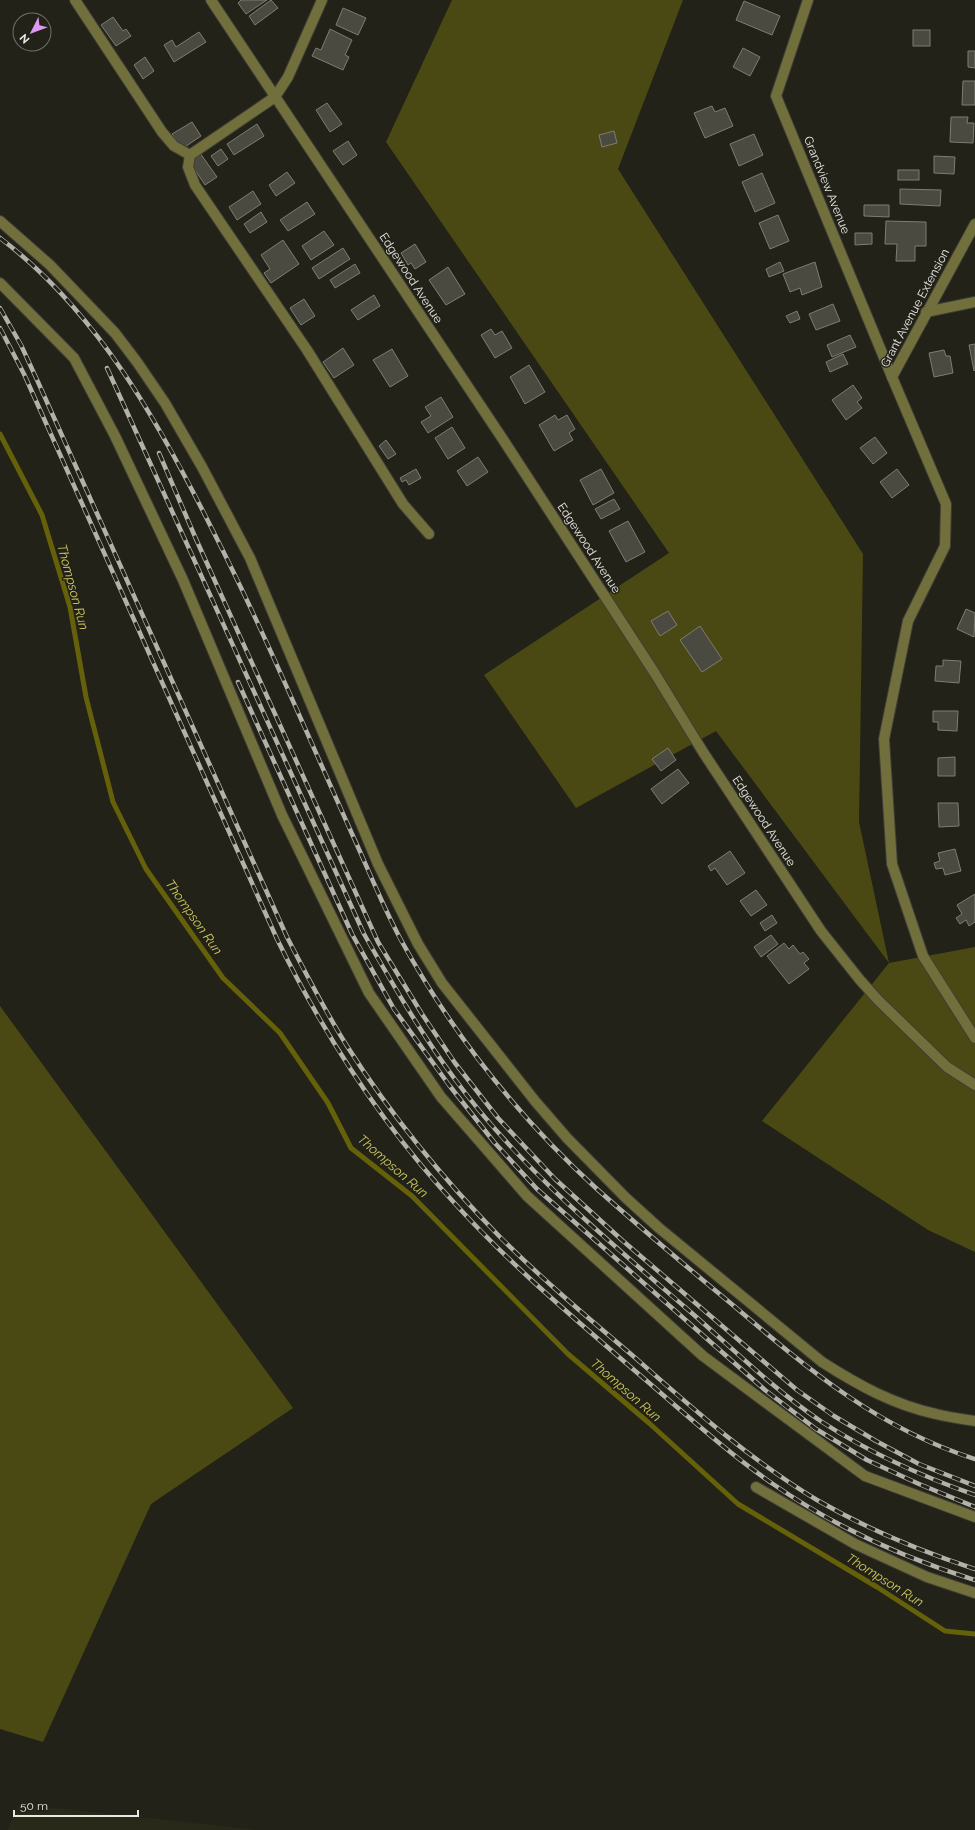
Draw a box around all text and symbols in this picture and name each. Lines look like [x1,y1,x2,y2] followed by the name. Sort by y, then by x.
[12,12,52,52] north arrow
[17,31,33,46] text: N
[801,134,853,236] street label: Grandview Avenue
[377,230,445,326] street label: Edgewood Avenue
[878,246,952,370] street label: Grant Avenue Extension
[555,500,623,596] street label: Edgewood Avenue
[54,542,92,632] water label: Thompson Run
[730,773,798,869] street label: Edgewood Avenue
[163,877,225,957] water label: Thompson Run
[355,1131,431,1201] water label: Thompson Run
[588,1355,664,1425] water label: Thompson Run
[844,1550,926,1610] water label: Thompson Run
[14,1792,138,1818] scale bar
[20,1799,48,1813] text: 50 m

